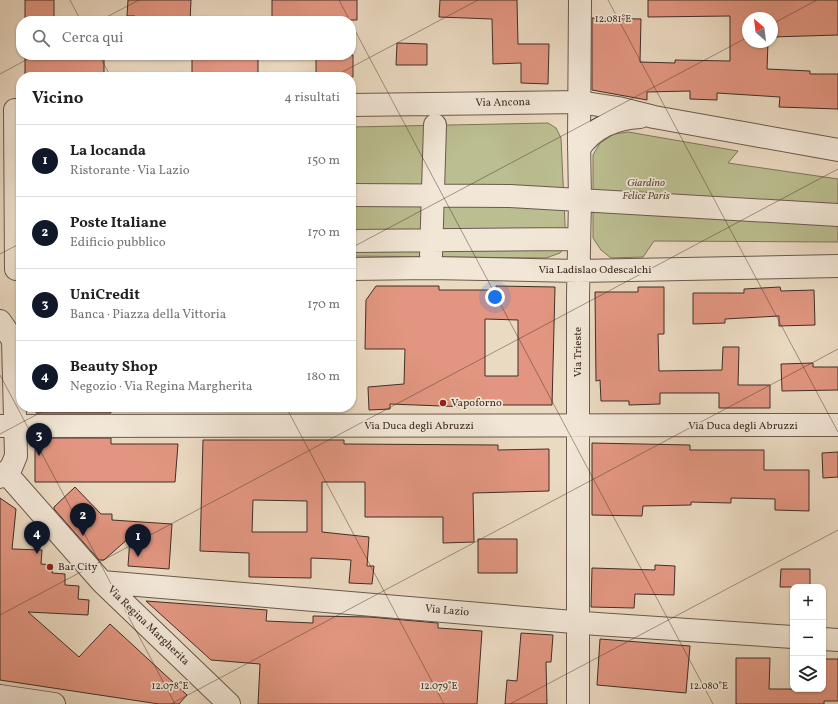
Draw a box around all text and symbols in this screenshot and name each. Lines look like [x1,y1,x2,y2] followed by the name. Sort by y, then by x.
[595,12,631,26] text: 12.081°E
[742,12,778,48] north arrow
[16,16,356,60] search box
[30,27,52,49] icon: search
[62,28,124,49] text: Cerca qui
[32,87,83,110] text: Vicino
[284,89,340,107] text: 4 risultati
[475,95,531,111] street label: Via Ancona
[70,141,146,162] text: La locanda
[42,152,48,170] text: 1
[307,152,340,170] text: 150 m
[70,162,190,180] text: Ristorante · Via Lazio
[622,176,670,204] park label: Giardino Felice Paris
[70,213,166,234] text: Poste Italiane
[42,224,48,242] text: 2
[307,224,340,242] text: 170 m
[70,234,166,252] text: Edificio pubblico
[538,263,652,278] street label: Via Ladislao Odescalchi
[70,285,140,306] text: UniCredit
[485,287,505,307] your location
[42,296,48,314] text: 3
[307,296,340,314] text: 170 m
[70,306,226,324] text: Banca · Piazza della Vittoria
[571,327,586,377] street label: Via Trieste
[70,357,158,378] text: Beauty Shop
[41,368,49,386] text: 4
[306,368,340,386] text: 180 m
[70,378,252,396] text: Negozio · Via Regina Margherita
[451,396,502,411] place label: Vapoforno
[438,398,448,408] marker: Vapoforno
[364,419,474,434] street label: Via Duca degli Abruzzi
[688,419,798,434] street label: Via Duca degli Abruzzi
[26,423,52,456] pin: 3
[70,503,96,536] pin: 2
[24,521,50,554] pin: 4
[125,524,151,557] pin: 1
[58,560,97,575] place label: Bar City
[45,562,55,572] marker: Bar City
[104,583,193,669] street label: Via Regina Margherita
[790,584,826,692] map controls
[790,584,826,620] button: +
[424,602,470,620] street label: Via Lazio
[790,620,826,656] button: −
[790,656,826,692] button: layers
[152,679,189,693] text: 12.078°E
[420,679,458,693] text: 12.079°E
[690,679,728,693] text: 12.080°E

